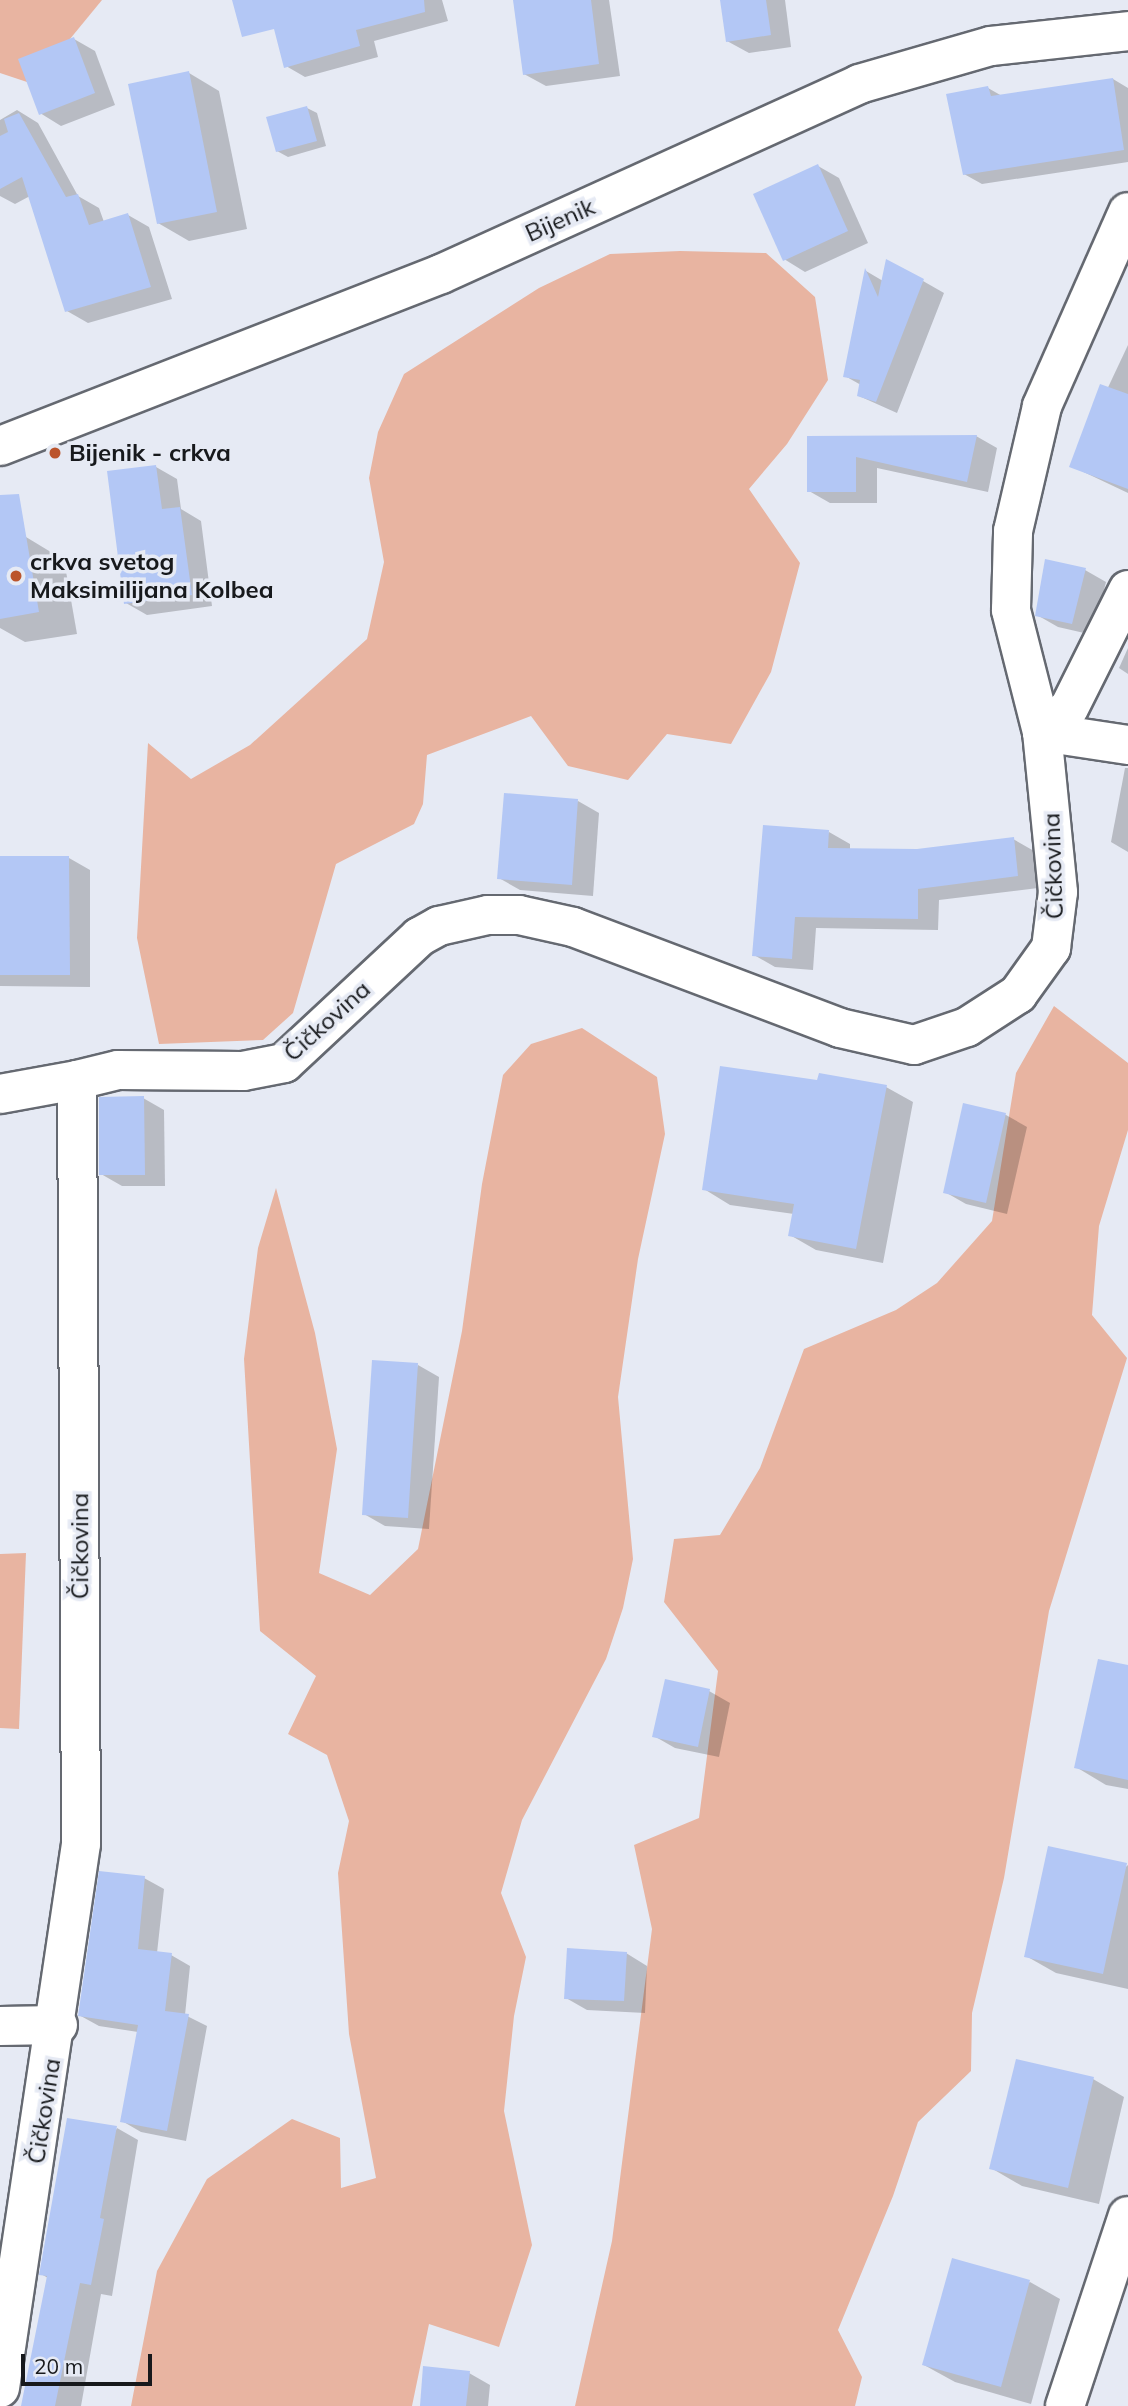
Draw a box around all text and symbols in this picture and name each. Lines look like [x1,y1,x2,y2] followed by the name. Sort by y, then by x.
[521,192,599,248] street label: Bijenik
[69,439,231,467] place label: Bijenik - crkva
[47,445,63,461] marker: Bijenik - crkva
[30,548,274,604] place label: crkva svetog Maksimilijana Kolbea
[8,568,24,584] marker: crkva svetog Maksimilijana Kolbea
[1037,812,1069,920] street label: Čičkovina
[278,975,376,1067] street label: Čičkovina
[66,1493,94,1599] street label: Čičkovina
[21,2056,67,2166] street label: Čičkovina
[24,2340,156,2384] scale bar
[34,2353,83,2379] text: 20 m

